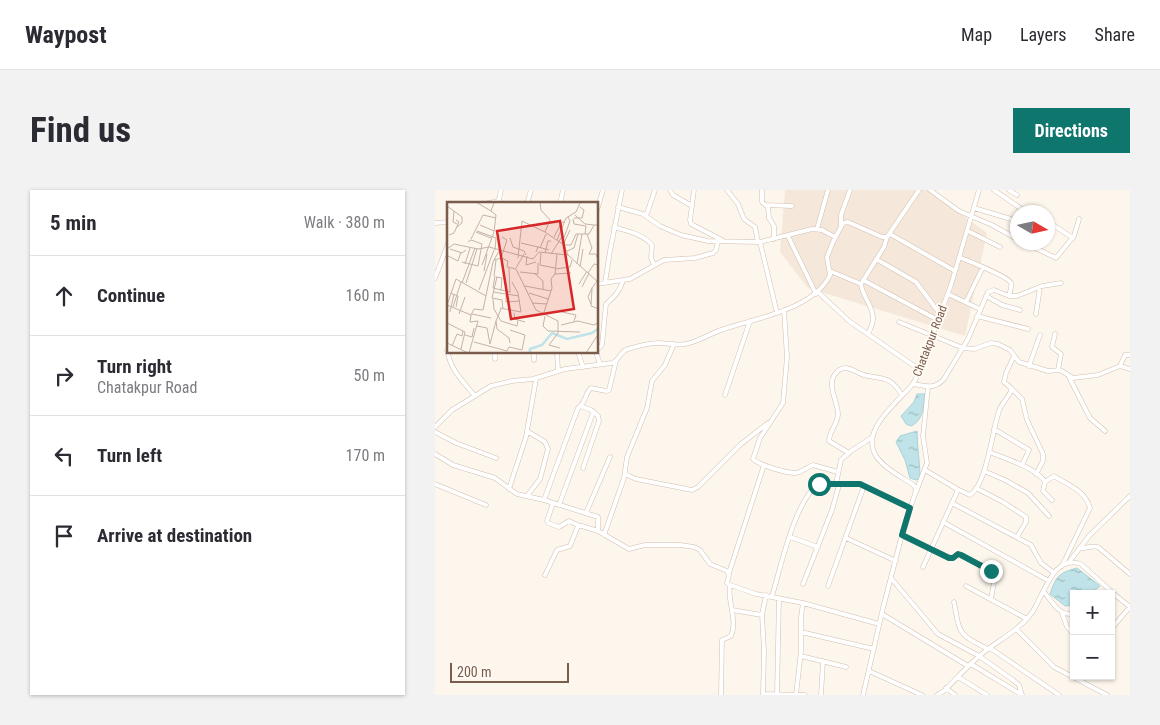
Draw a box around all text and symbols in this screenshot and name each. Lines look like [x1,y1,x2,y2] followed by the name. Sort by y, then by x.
[25,21,107,49] text: Waypost
[961,24,992,45] text: Map
[1020,24,1067,45] text: Layers
[1095,24,1135,45] text: Share
[1013,108,1130,153] button: Directions
[30,110,131,151] text: Find us
[447,202,599,354] inset map
[1010,205,1055,250] north arrow
[50,211,97,235] text: 5 min
[304,213,385,232] text: Walk · 380 m
[50,282,78,310] icon: ahead
[97,284,165,307] text: Continue
[346,286,385,305] text: 160 m
[910,303,950,379] street label: Chatakpur Road
[97,355,172,378] text: Turn right
[50,362,78,390] icon: right
[353,366,385,385] text: 50 m
[97,378,197,397] text: Chatakpur Road
[50,442,78,470] icon: left
[97,444,162,467] text: Turn left
[346,446,385,465] text: 170 m
[808,473,831,496] route start
[50,522,78,550] icon: arrive
[97,524,252,547] text: Arrive at destination
[980,560,1003,583] route end
[1070,590,1115,680] map controls
[1070,590,1115,635] button: +
[1070,635,1115,680] button: −
[450,660,569,683] scale bar
[457,664,492,680] text: 200 m

